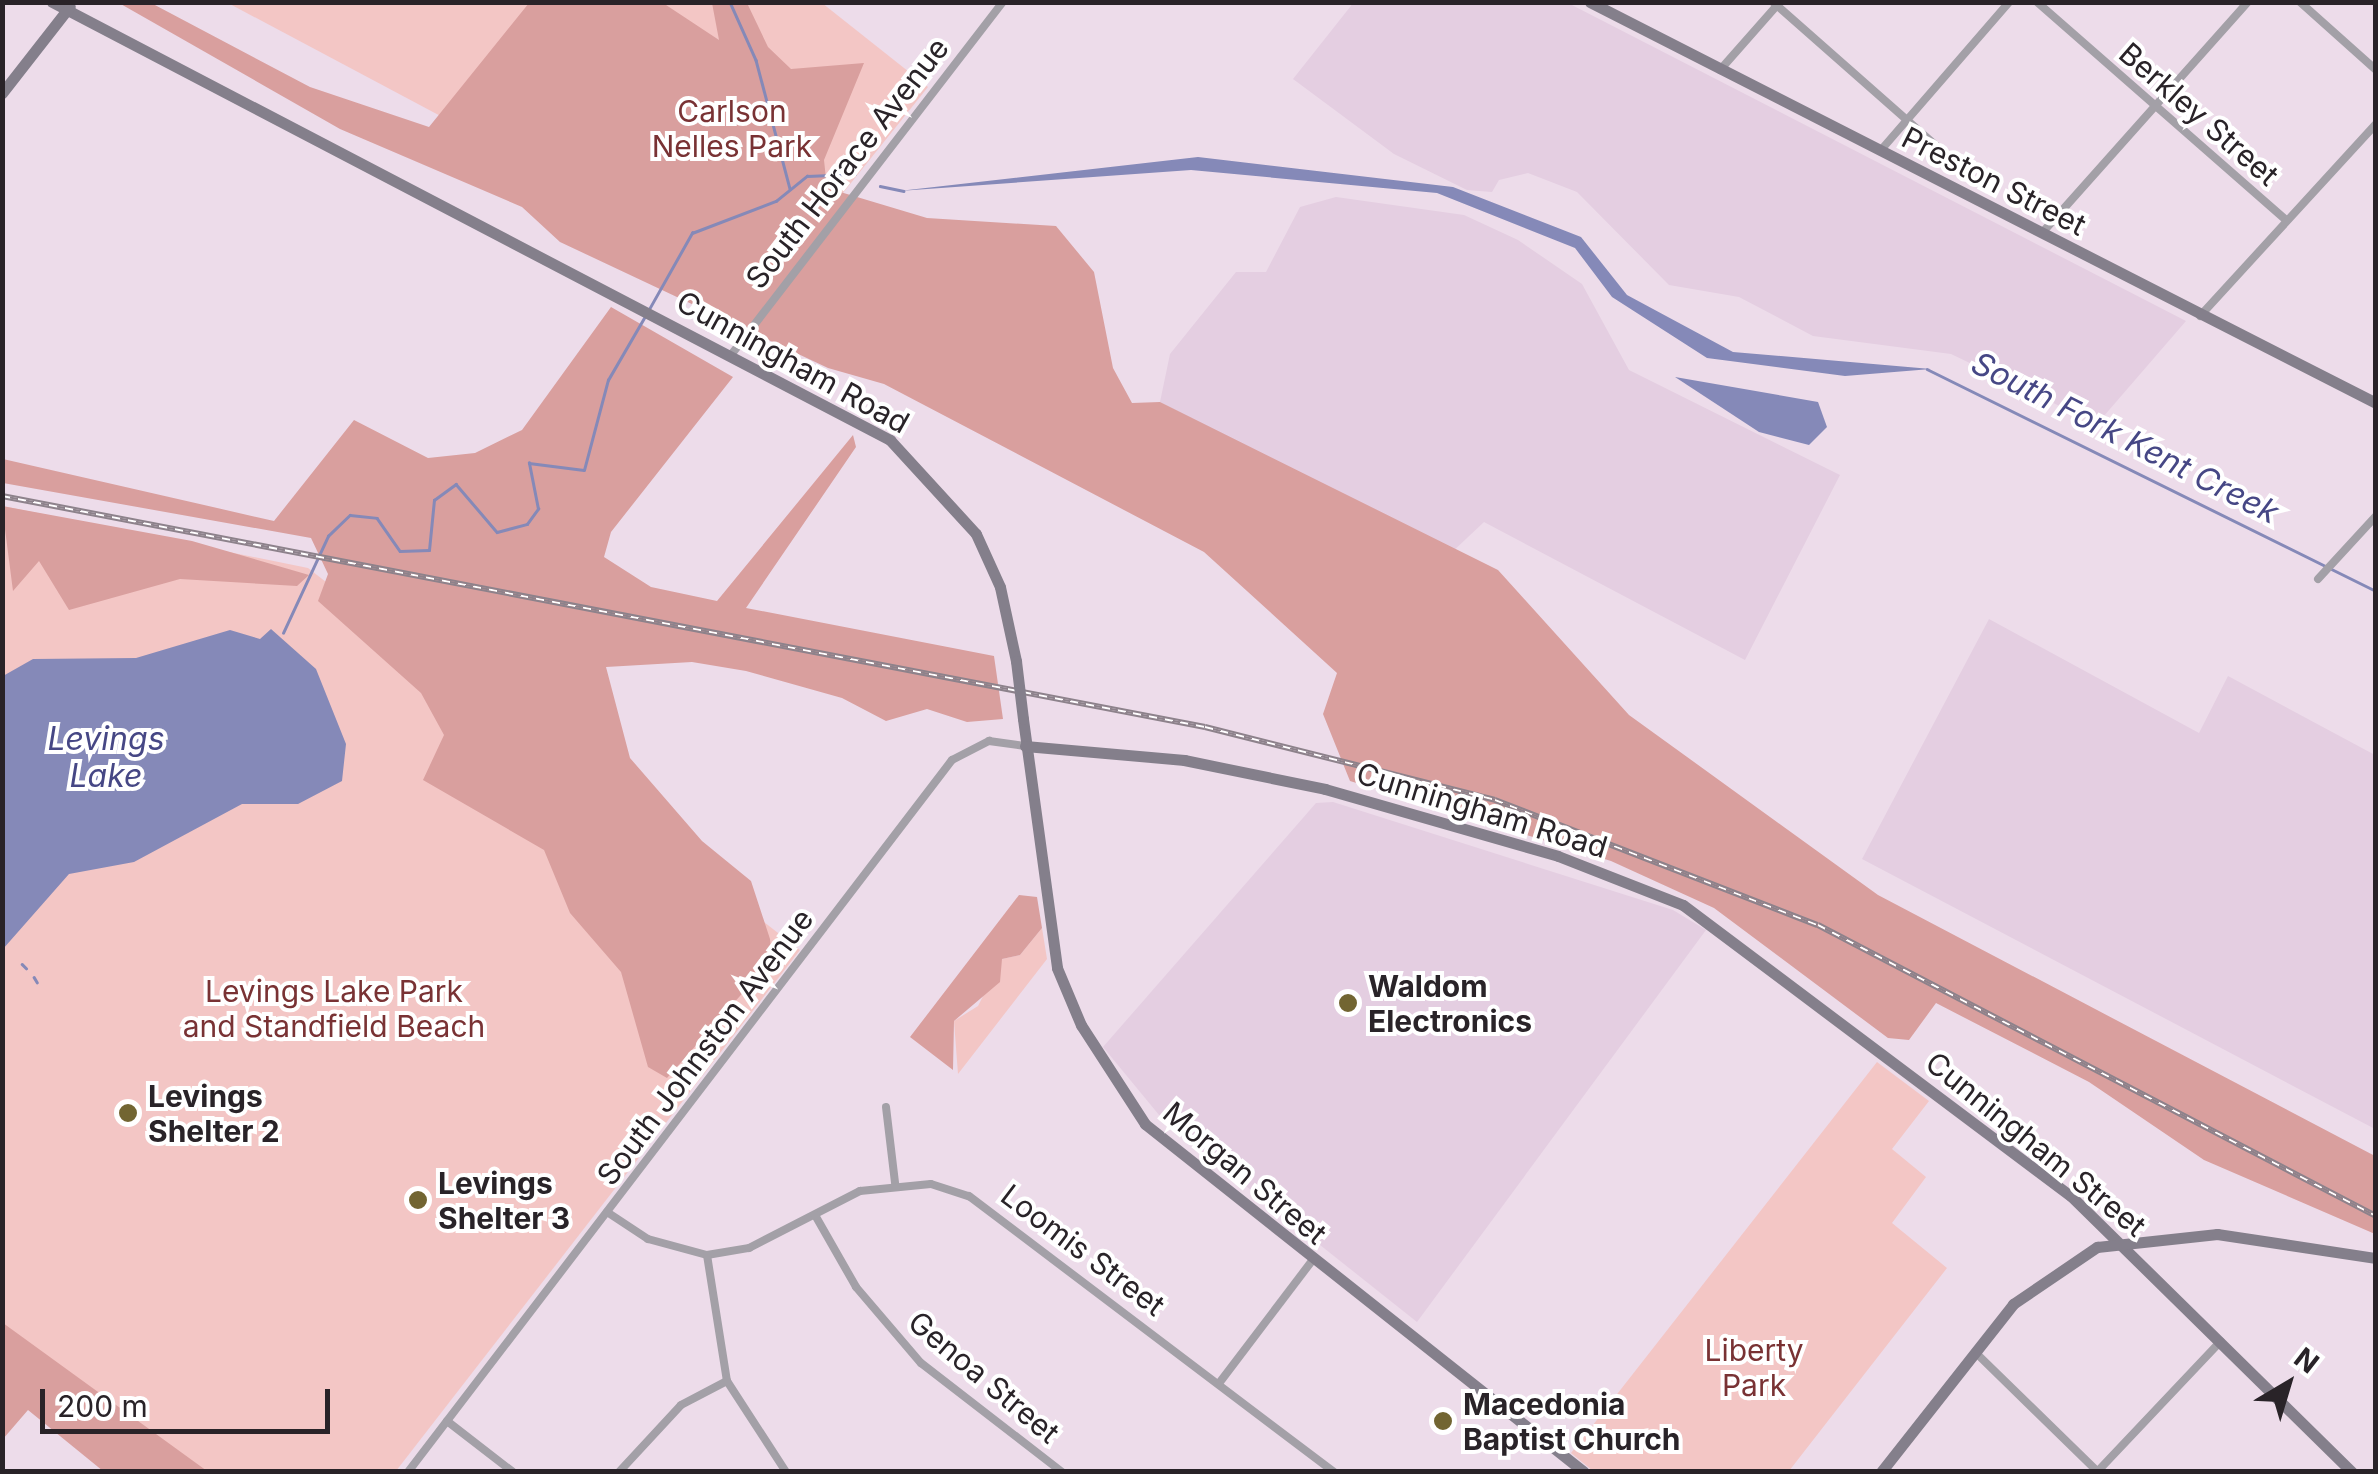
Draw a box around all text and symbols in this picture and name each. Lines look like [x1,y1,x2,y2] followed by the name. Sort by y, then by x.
[738,31,956,295] street label: South Horace Avenue
[2112,35,2286,193] street label: Berkley Street
[652,93,812,164] park label: Carlson Nelles Park
[1896,119,2092,243] street label: Preston Street
[671,283,915,441] street label: Cunningham Road
[1965,344,2285,532] water label: South Fork Kent Creek
[47,721,165,796] water label: Levings Lake
[1352,755,1612,865] street label: Cunningham Road
[589,902,821,1192] street label: South Johnston Avenue
[1368,968,1532,1038] place label: Waldom Electronics
[183,973,485,1044] park label: Levings Lake Park and Standfield Beach
[1337,992,1359,1014] marker: Waldom Electronics
[1919,1044,2153,1244] street label: Cunningham Street
[148,1078,280,1148] place label: Levings Shelter 2
[1156,1094,1334,1252] street label: Morgan Street
[117,1102,139,1124] marker: Levings Shelter 2
[438,1165,570,1236] place label: Levings Shelter 3
[994,1177,1172,1323] street label: Loomis Street
[407,1189,429,1211] marker: Levings Shelter 3
[901,1303,1067,1451] street label: Genoa Street
[1704,1332,1804,1402] park label: Liberty Park
[2238,1334,2338,1434] north arrow
[2288,1340,2325,1380] text: N
[45,1369,335,1431] scale bar
[1463,1386,1681,1456] place label: Macedonia Baptist Church
[57,1388,148,1424] text: 200 m
[1432,1410,1454,1432] marker: Macedonia Baptist Church

